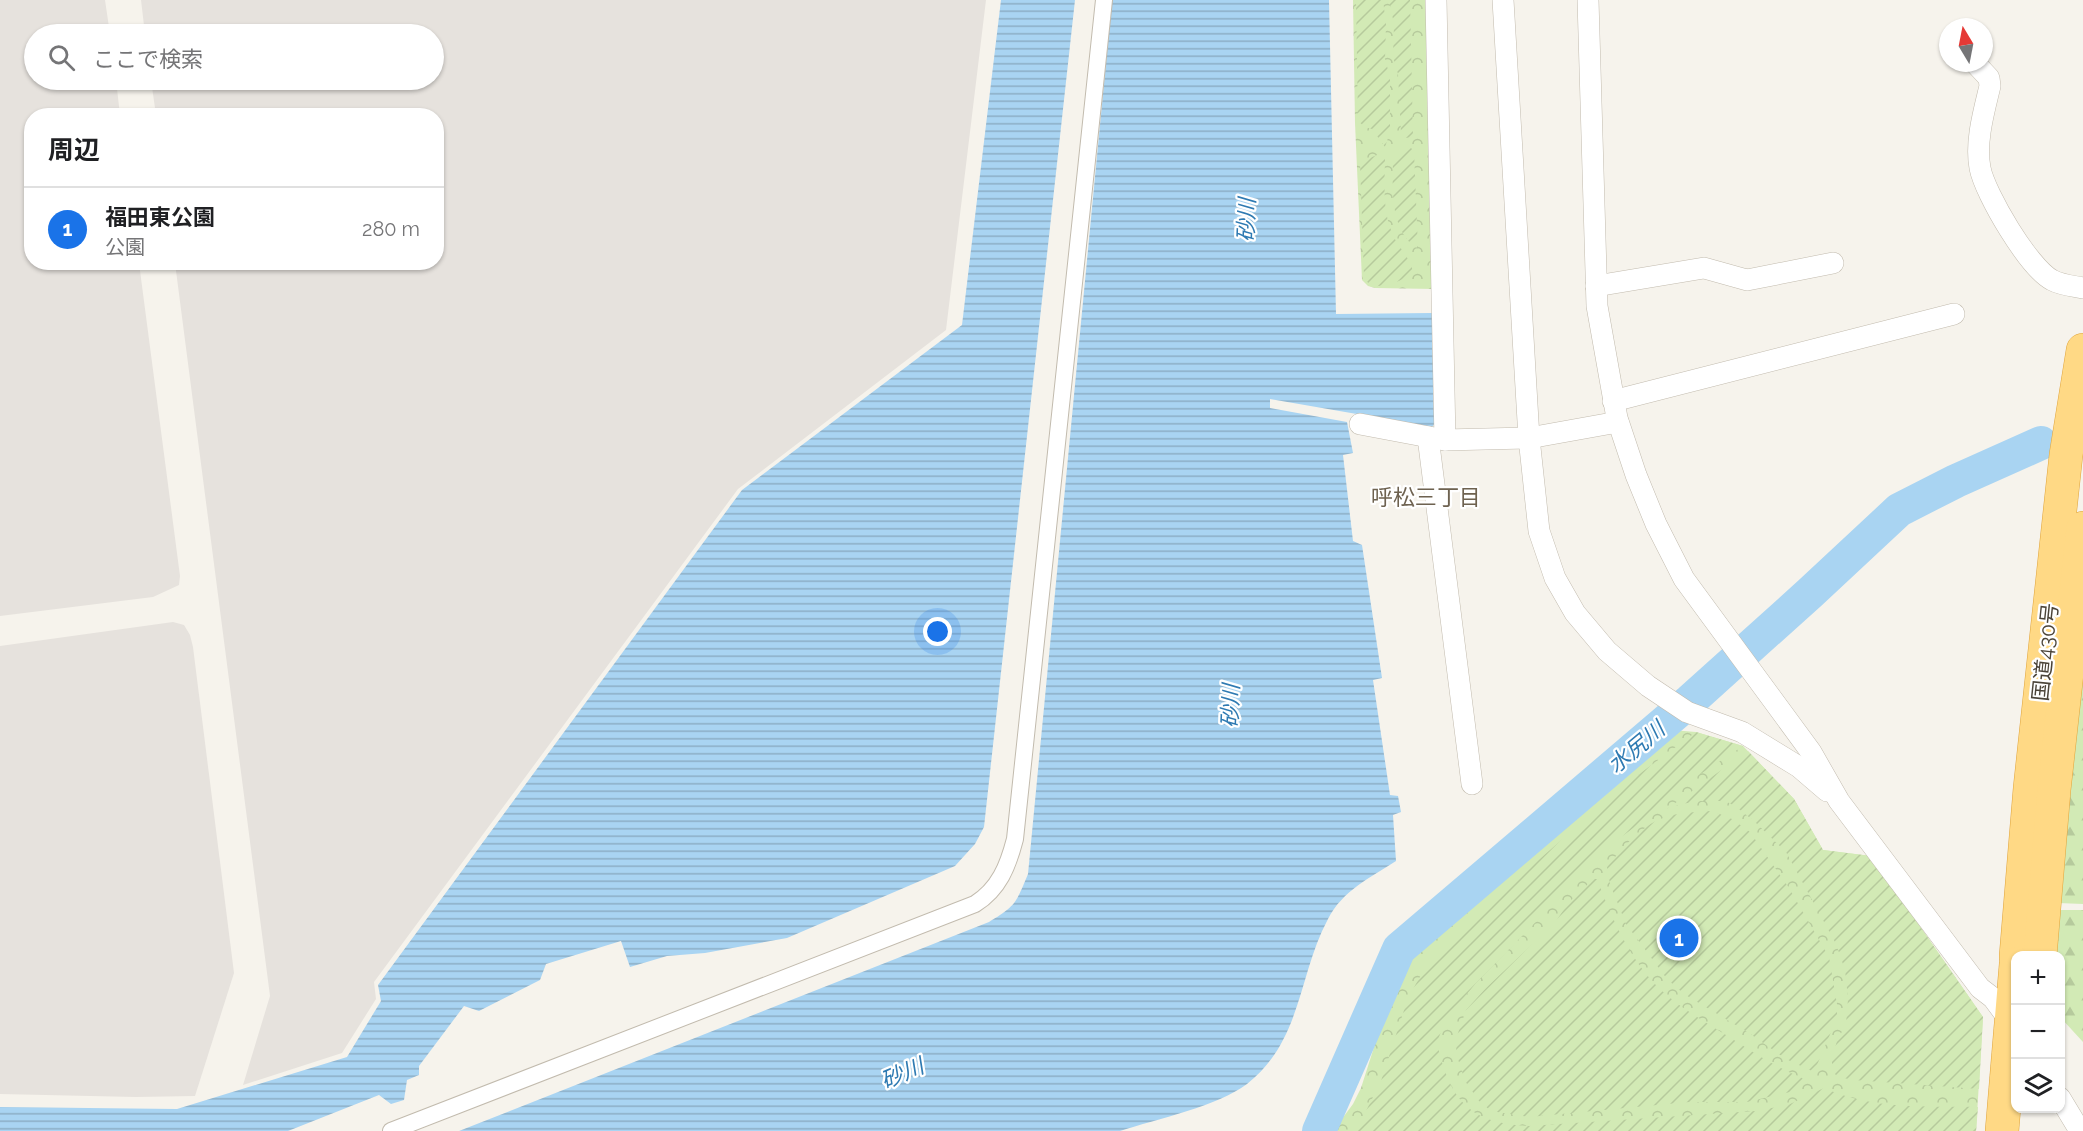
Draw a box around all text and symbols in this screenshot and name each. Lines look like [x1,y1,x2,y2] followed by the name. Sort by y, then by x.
[1939,18,1993,72] north arrow
[24,24,444,90] search box
[45,41,78,74] icon: search
[93,46,203,72] text: ここで検索
[48,135,100,165] text: 周辺
[1232,196,1260,242] water label: 砂川
[105,204,215,230] text: 福田東公園
[63,217,72,241] text: 1
[362,217,420,241] text: 280 m
[105,235,145,259] text: 公園
[1371,484,1481,510] district label: 呼松三丁目
[2027,602,2063,702] street label: 国道430号
[923,617,952,646] your location
[1216,682,1244,728] water label: 砂川
[1602,715,1671,778] water label: 水尻川
[1660,916,1698,960] pin: 1
[2011,951,2065,1113] map controls
[2011,951,2065,1005] button: +
[2011,1005,2065,1059] button: −
[877,1052,929,1094] water label: 砂川
[2011,1059,2065,1113] button: layers

